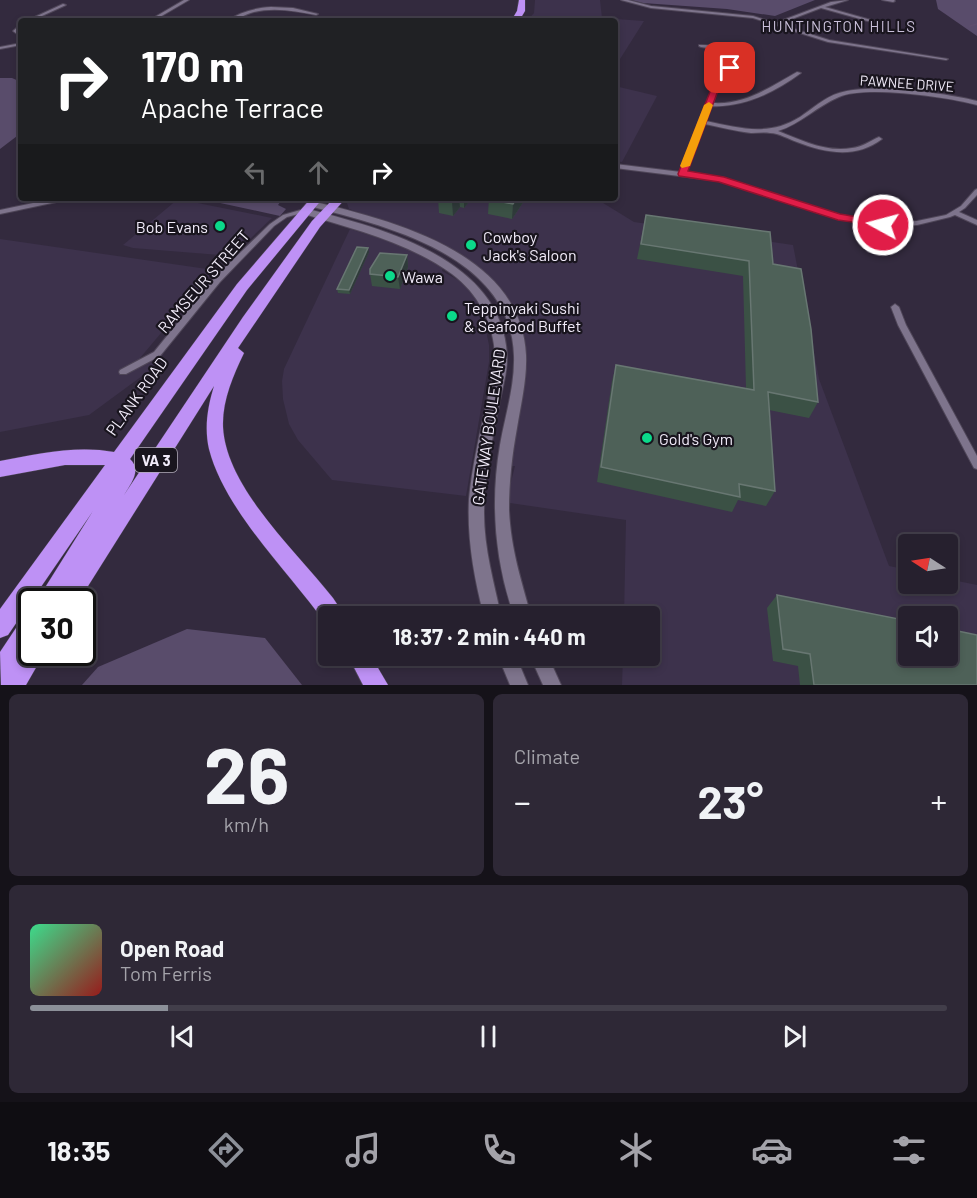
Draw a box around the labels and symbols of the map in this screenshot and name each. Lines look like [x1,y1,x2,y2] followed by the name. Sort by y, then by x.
[761,17,917,35] district label: HUNTINGTON HILLS
[704,42,755,93] pin
[859,71,955,95] street label: PAWNEE DRIVE
[851,193,915,257] position arrow
[136,217,208,236] place label: Bob Evans
[213,219,227,233] marker: Bob Evans
[153,226,253,336] street label: RAMSEUR STREET
[483,227,577,264] place label: Cowboy Jack's Saloon
[464,238,478,252] marker: Cowboy Jack's Saloon
[402,267,443,286] place label: Wawa
[383,269,397,283] marker: Wawa
[464,298,581,335] place label: Teppinyaki Sushi & Seafood Buffet
[445,309,459,323] marker: Teppinyaki Sushi & Seafood Buffet
[468,348,508,506] street label: GATEWAY BOULEVARD
[101,353,171,439] street label: PLANK ROAD
[659,429,733,448] place label: Gold's Gym
[640,431,654,445] marker: Gold's Gym
[135,448,177,472] road number: VA 3
[898,534,958,594] north arrow
[18,588,96,666] speed limit sign: 30

